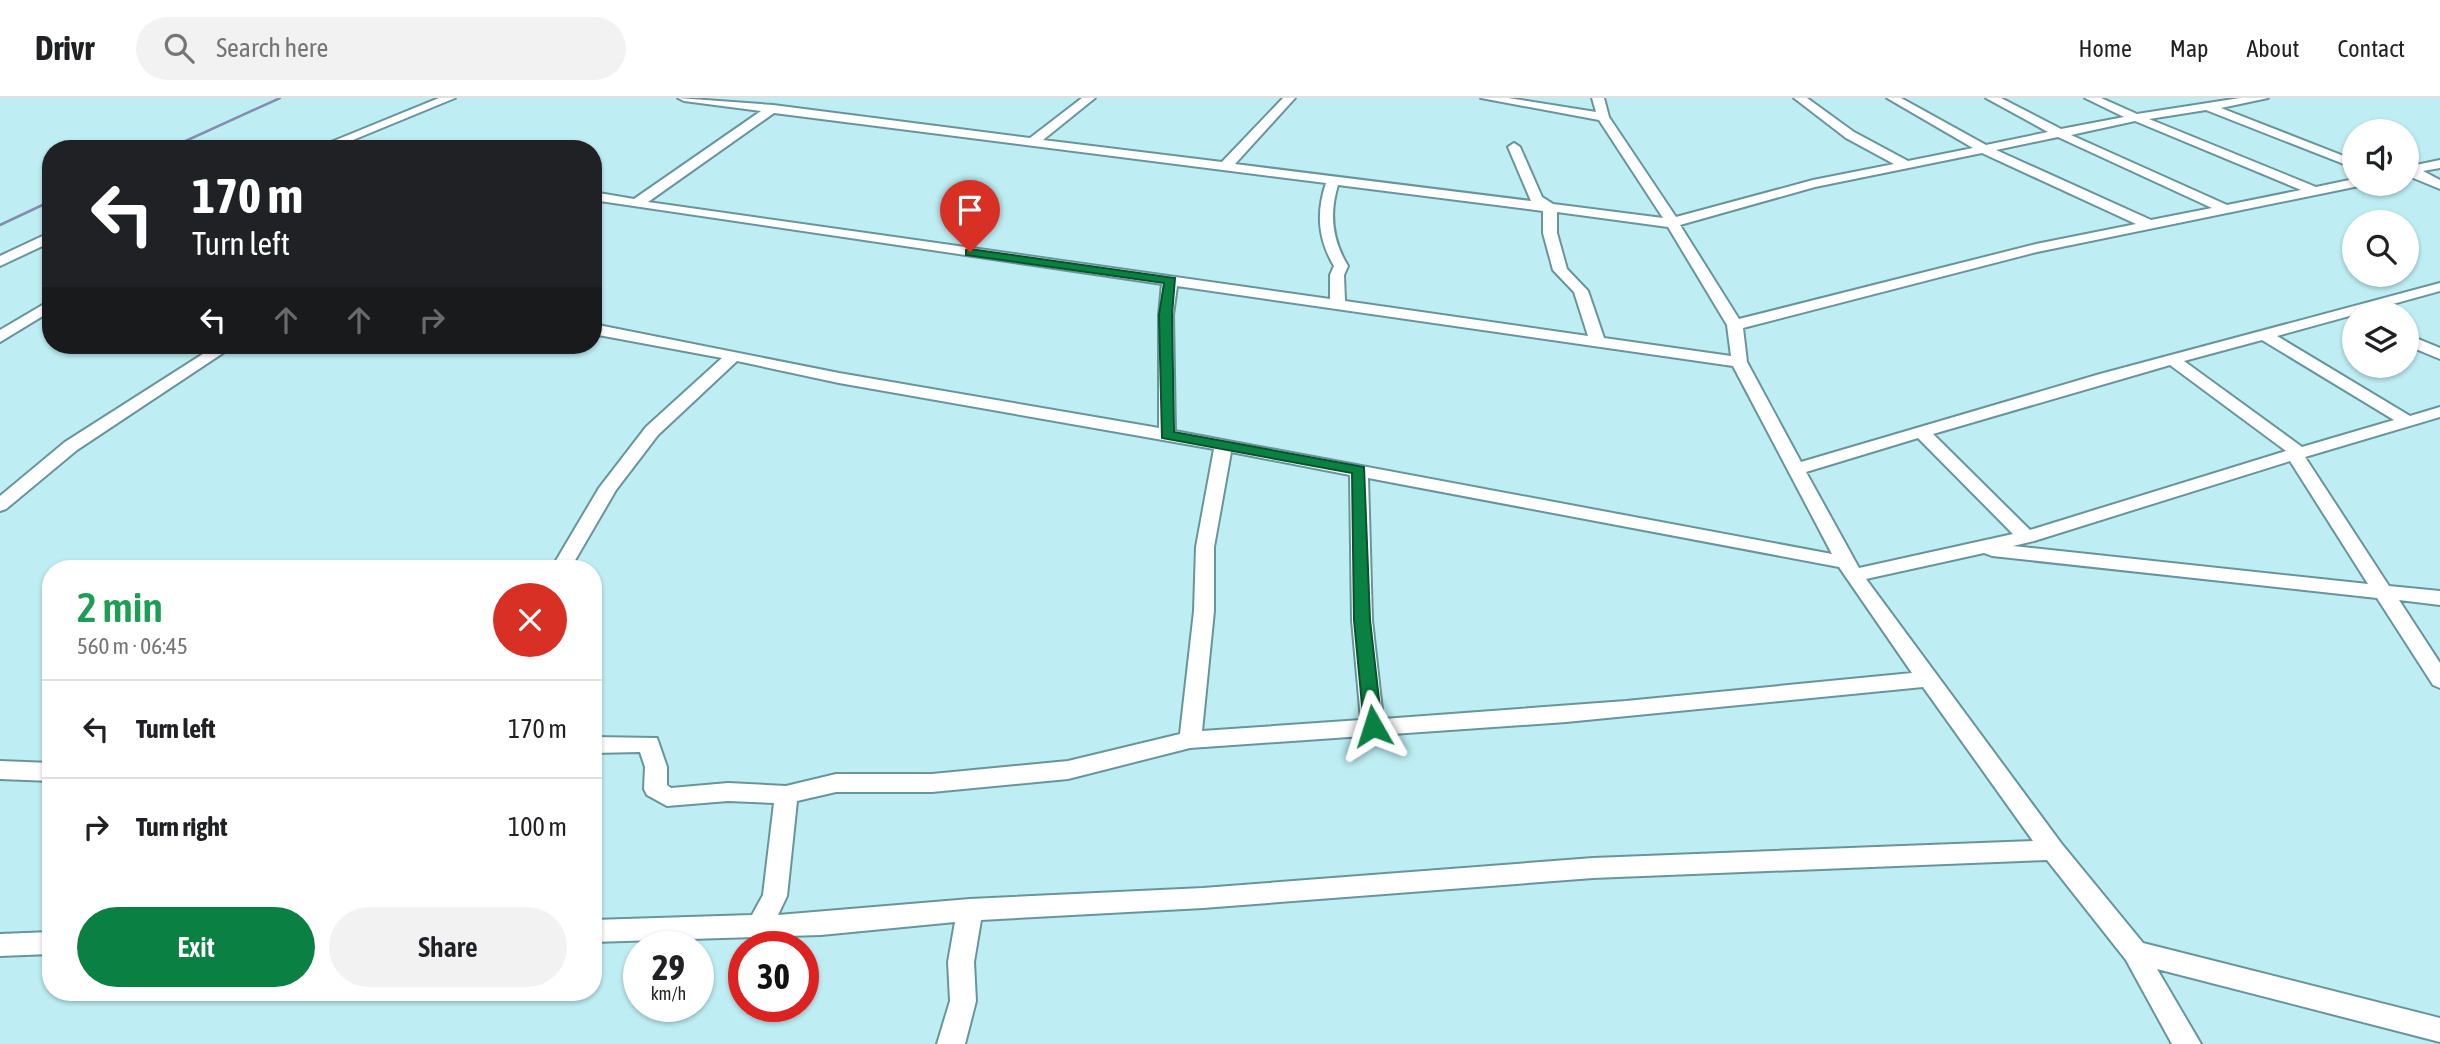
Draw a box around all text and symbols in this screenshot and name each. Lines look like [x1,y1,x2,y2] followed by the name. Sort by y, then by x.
[136,17,626,80] search box
[35,29,94,67] text: Drivr
[160,29,198,67] icon: search
[216,33,328,63] text: Search here
[2078,35,2132,62] text: Home
[2170,35,2208,62] text: Map
[2246,35,2299,62] text: About
[2337,35,2405,62] text: Contact
[2342,119,2419,378] map controls
[2342,119,2419,196] button: sound
[192,167,303,223] text: 170 m
[77,168,168,259] icon: left
[940,180,1000,252] pin
[951,191,989,229] icon: arrive
[2342,210,2419,287] button: search
[192,225,290,262] text: Turn left
[194,301,232,339] icon: left
[267,301,305,339] icon: ahead
[340,301,378,339] icon: ahead
[413,301,451,339] icon: right
[2342,301,2419,378] button: layers
[77,583,163,631] text: 2 min
[493,583,567,657] button: close
[77,633,188,659] text: 560 m · 06:45
[1336,689,1410,763] position arrow
[77,710,115,748] icon: left
[136,714,216,744] text: Turn left
[508,714,567,744] text: 170 m
[77,808,115,846] icon: right
[136,812,227,842] text: Turn right
[508,812,567,842] text: 100 m
[77,907,315,987] button: Exit
[329,907,567,987] button: Share
[728,931,819,1022] speed limit sign: 30
[652,947,685,987] text: 29
[651,983,686,1004] text: km/h

